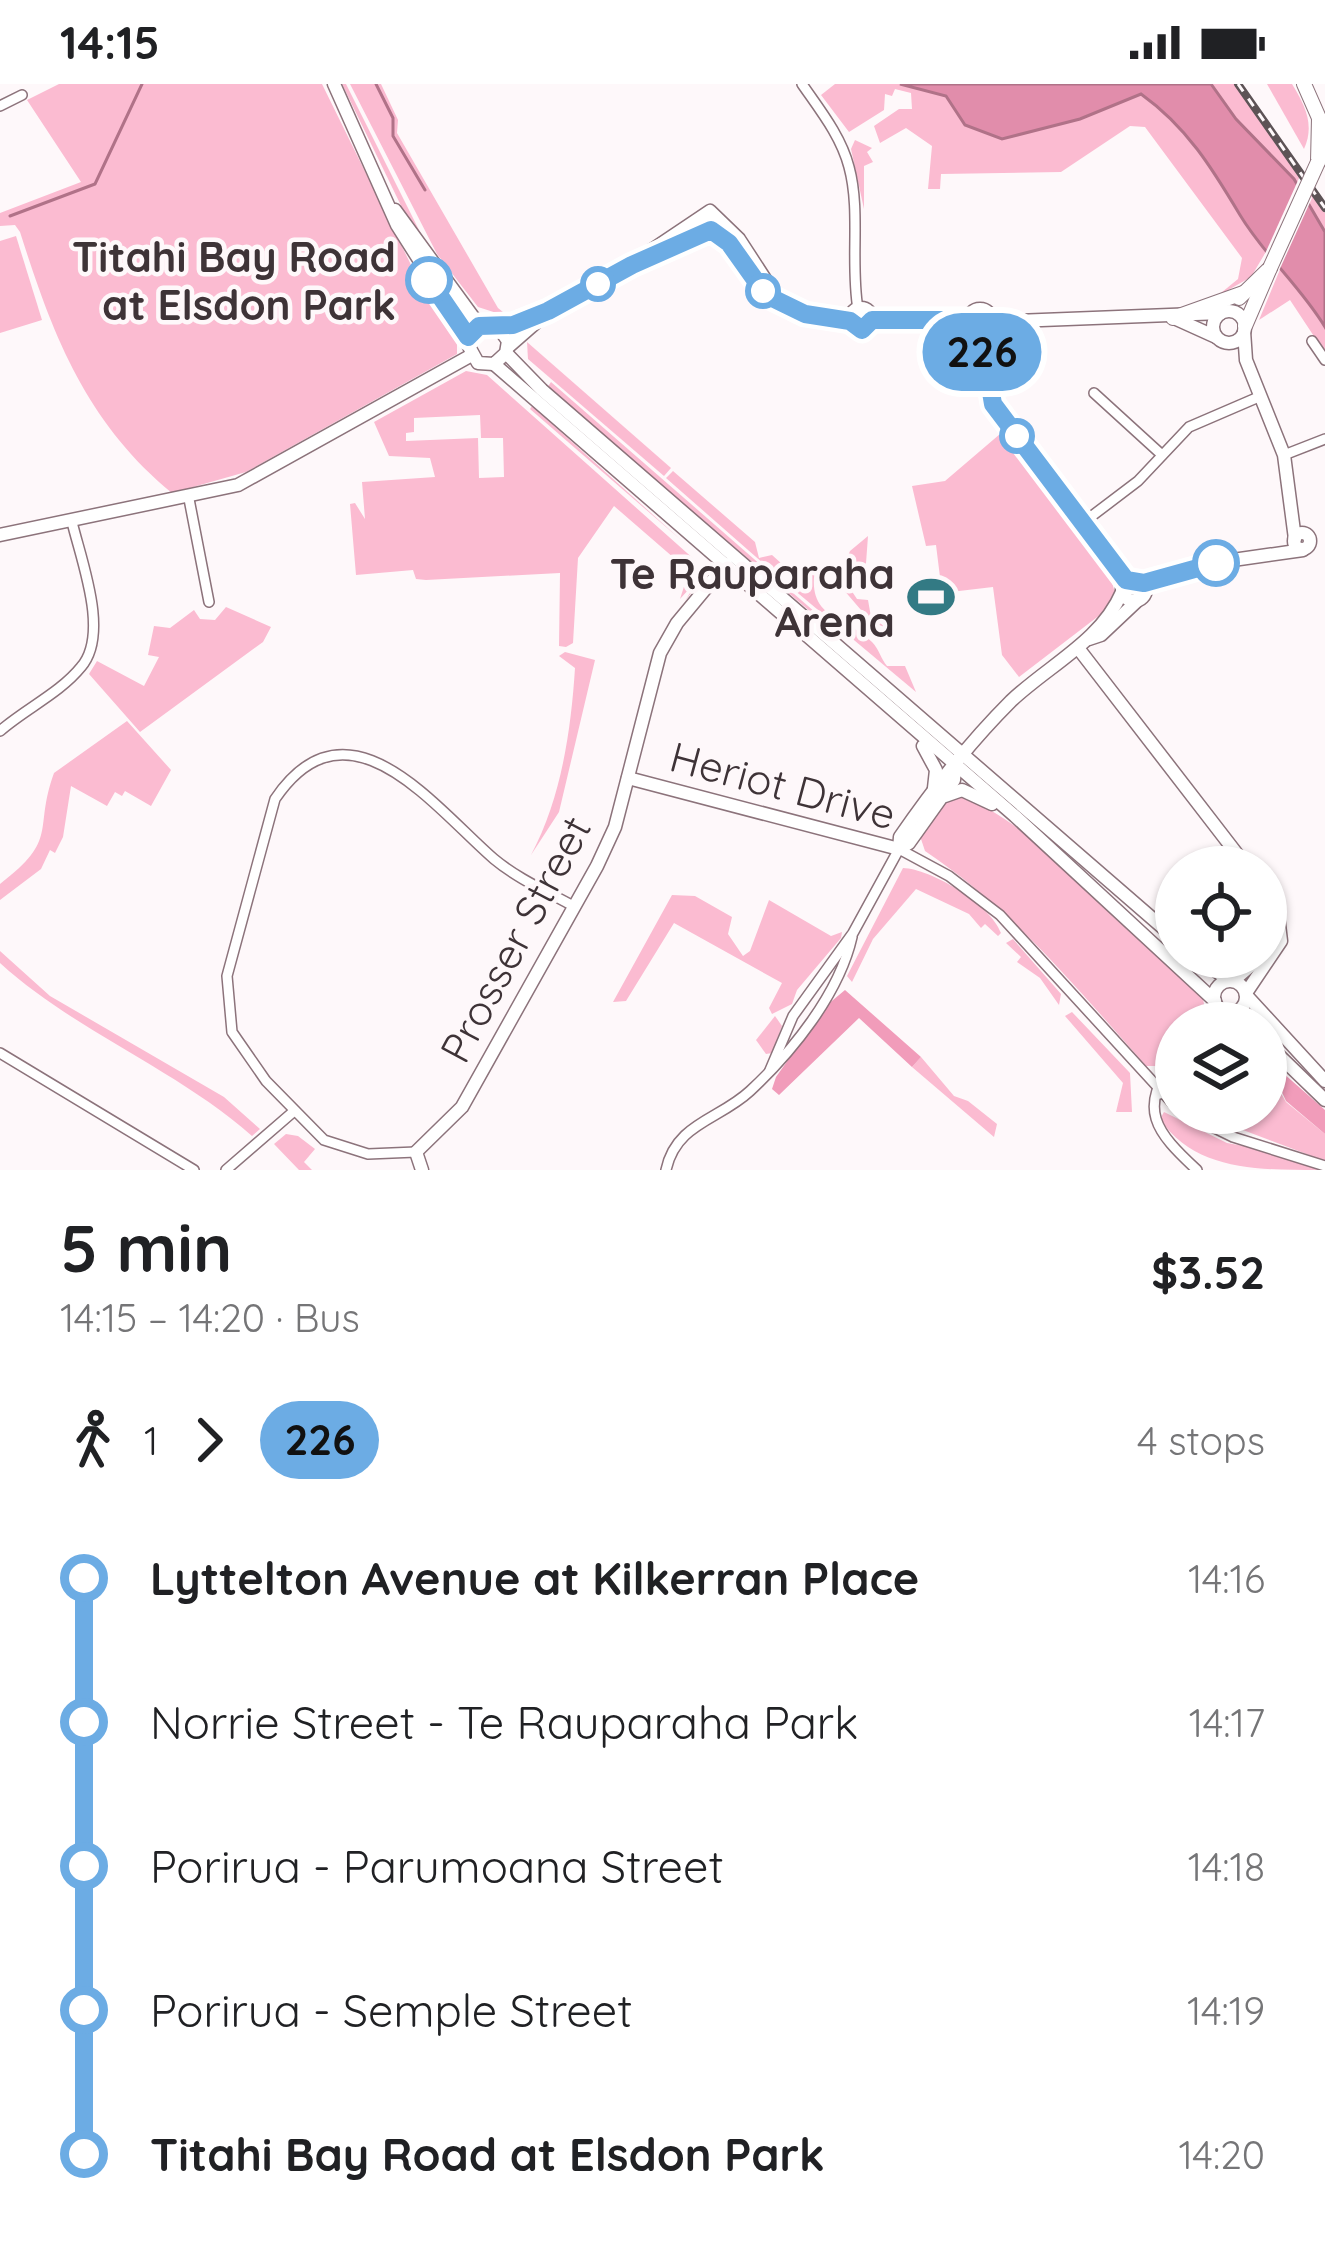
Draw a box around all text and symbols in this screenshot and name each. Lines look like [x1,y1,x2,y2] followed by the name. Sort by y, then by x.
[60,14,160,70] text: 14:15
[72,230,396,331] place label: Titahi Bay Road at Elsdon Park
[407,258,451,302] marker: Titahi Bay Road at Elsdon Park
[582,268,614,300] unlabelled marker
[747,275,779,307] unlabelled marker
[913,313,1051,391] line badge: 226
[946,325,1018,378] text: 226
[1001,420,1033,452] unlabelled marker
[1194,541,1238,585] unlabelled marker
[610,547,895,648] place label: Te Rauparaha Arena
[906,572,956,622] sports icon: Te Rauparaha Arena
[664,729,902,841] street label: Heriot Drive
[428,807,602,1071] street label: Prosser Street
[1155,846,1287,1134] map controls
[1155,846,1287,978] button: locate
[1155,1002,1287,1134] button: layers
[60,1206,232,1289] text: 5 min
[1151,1244,1265,1300] text: $3.52
[60,1293,360,1342] text: 14:15 – 14:20 · Bus
[60,1407,126,1473] icon: walk
[176,1407,242,1473] icon: forward
[284,1413,355,1466] text: 226
[144,1416,158,1465] text: 1
[1137,1416,1265,1465] text: 4 stops
[150,1550,919,1606] text: Lyttelton Avenue at Kilkerran Place
[1188,1554,1265,1603] text: 14:16
[150,1694,858,1750] text: Norrie Street - Te Rauparaha Park
[1189,1698,1265,1747] text: 14:17
[150,1838,724,1894] text: Porirua - Parumoana Street
[1188,1842,1265,1891] text: 14:18
[150,1982,632,2038] text: Porirua - Semple Street
[1187,1986,1265,2035] text: 14:19
[150,2126,825,2182] text: Titahi Bay Road at Elsdon Park
[1178,2130,1265,2179] text: 14:20

